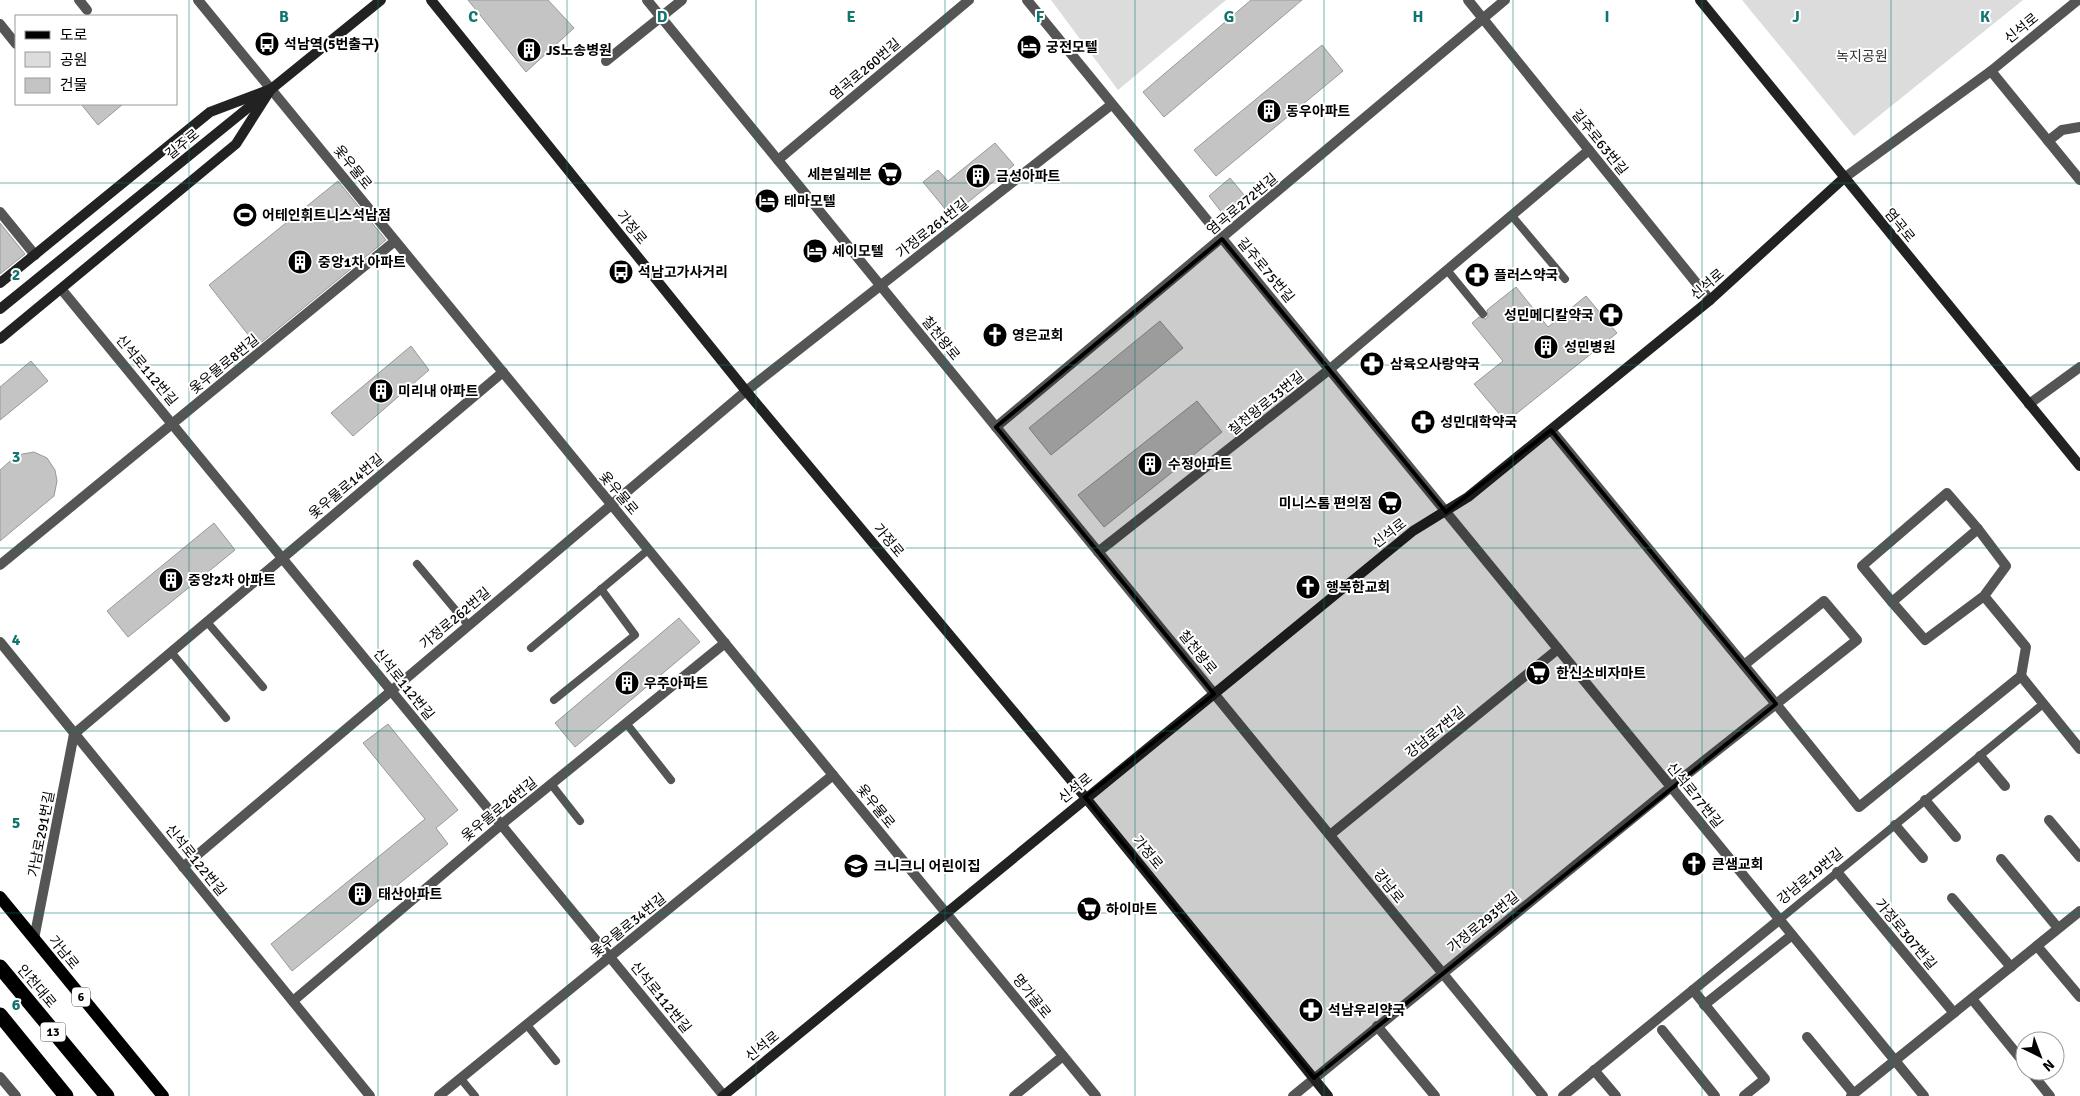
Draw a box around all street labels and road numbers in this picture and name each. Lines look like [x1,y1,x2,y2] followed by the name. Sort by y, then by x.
[2001,10,2042,47] street label: 신석로
[826,35,904,104] street label: 염곡로260번길
[1568,106,1631,179] street label: 길주로63번길
[162,126,203,163] street label: 길주로
[330,142,376,193] street label: 옻우물로
[1203,170,1281,239] street label: 염곡로272번길
[893,195,972,262] street label: 가정로261번길
[1881,205,1918,246] street label: 염곡로
[613,207,650,248] street label: 가정로
[1234,234,1298,306] street label: 길주로75번길
[1687,265,1728,303] street label: 신석로
[918,313,964,364] street label: 칠천왕로
[112,331,181,409] street label: 신석로112번길
[186,331,263,398] street label: 옻우물로8번길
[1225,368,1308,439] street label: 칠천왕로33번길
[305,450,387,523] street label: 옻우물로14번길
[596,468,642,519] street label: 옻우물로
[1369,515,1410,552] street label: 신석로
[870,520,908,561] street label: 가정로
[416,584,494,653] street label: 가정로262번길
[1175,627,1221,678] street label: 칠천왕로
[370,645,438,724] street label: 신석로112번길
[1402,703,1469,762] street label: 강남로7번길
[1663,759,1726,832] street label: 신석로77번길
[1055,770,1096,807] street label: 신석로
[458,774,541,845] street label: 옻우물로26번길
[853,781,899,832] street label: 옻우물로
[25,790,58,878] street label: 가남로291번길
[162,821,230,900] street label: 신석로122번길
[1129,832,1166,873] street label: 가정로
[1774,845,1847,908] street label: 강남로19번길
[1370,866,1407,907] street label: 강남로
[1444,888,1523,956] street label: 가정로293번길
[587,890,670,961] street label: 옻우물로34번길
[1871,895,1940,973] street label: 가정로307번길
[45,932,82,973] street label: 가남로
[627,958,695,1037] street label: 신석로112번길
[14,961,60,1012] street label: 인천대로
[1009,971,1055,1022] street label: 명가골로
[72,988,90,1006] road number: 6
[40,1022,66,1042] road number: 13
[742,1028,783,1065] street label: 신석로

